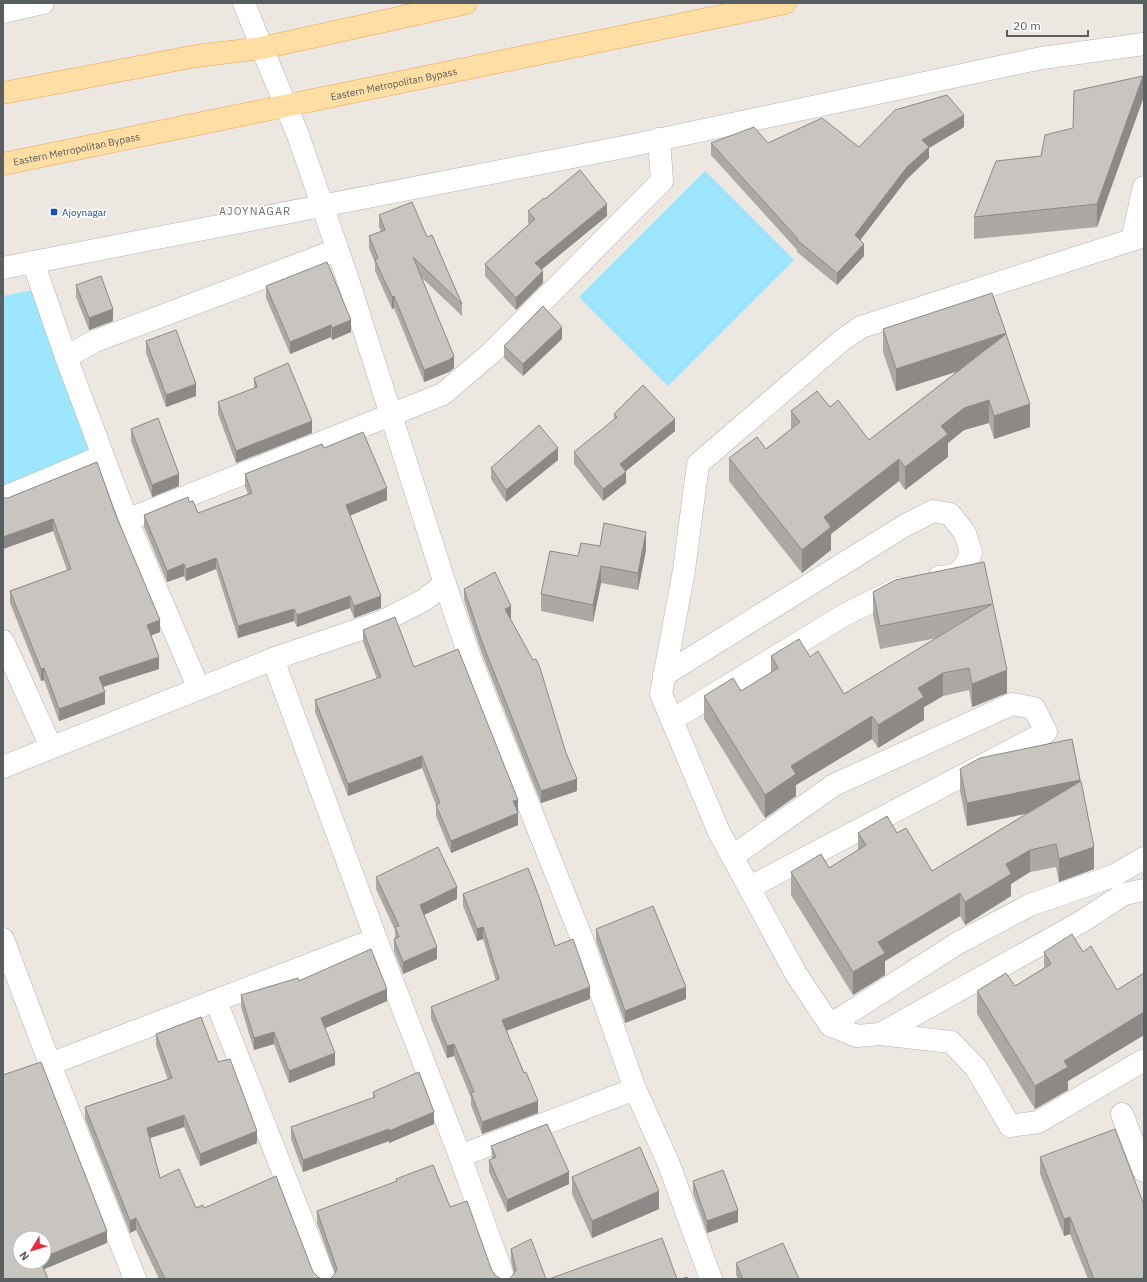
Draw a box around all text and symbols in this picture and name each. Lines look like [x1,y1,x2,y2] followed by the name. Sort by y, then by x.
[1007,12,1088,38] scale bar
[1013,18,1041,33] text: 20 m
[329,64,458,103] street label: Eastern Metropolitan Bypass
[12,129,141,168] street label: Eastern Metropolitan Bypass
[219,204,291,218] district label: AJOYNAGAR
[62,206,107,219] place label: Ajoynagar
[49,207,59,217] marker: Ajoynagar
[12,1230,52,1270] north arrow
[16,1249,32,1264] text: N

